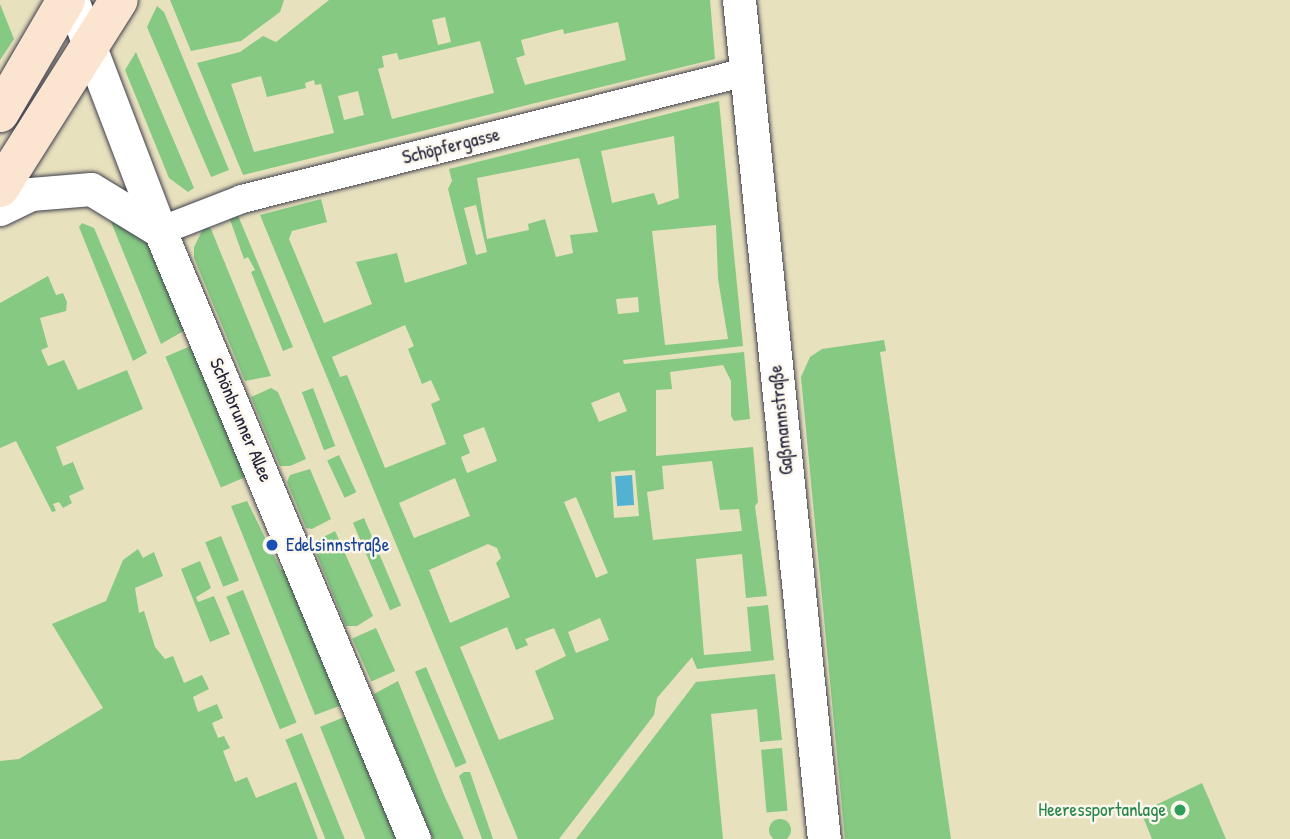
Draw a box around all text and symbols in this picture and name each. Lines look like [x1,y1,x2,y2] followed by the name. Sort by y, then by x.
[400,123,502,169] street label: Schöpfergasse
[205,355,277,485] street label: Schönbrunner Allee
[764,364,798,476] street label: Gaßmannstraße
[286,534,389,556] place label: Edelsinnstraße
[264,537,280,553] marker: Edelsinnstraße
[1038,799,1166,821] place label: Heeressportanlage
[1172,802,1188,818] marker: Heeressportanlage

